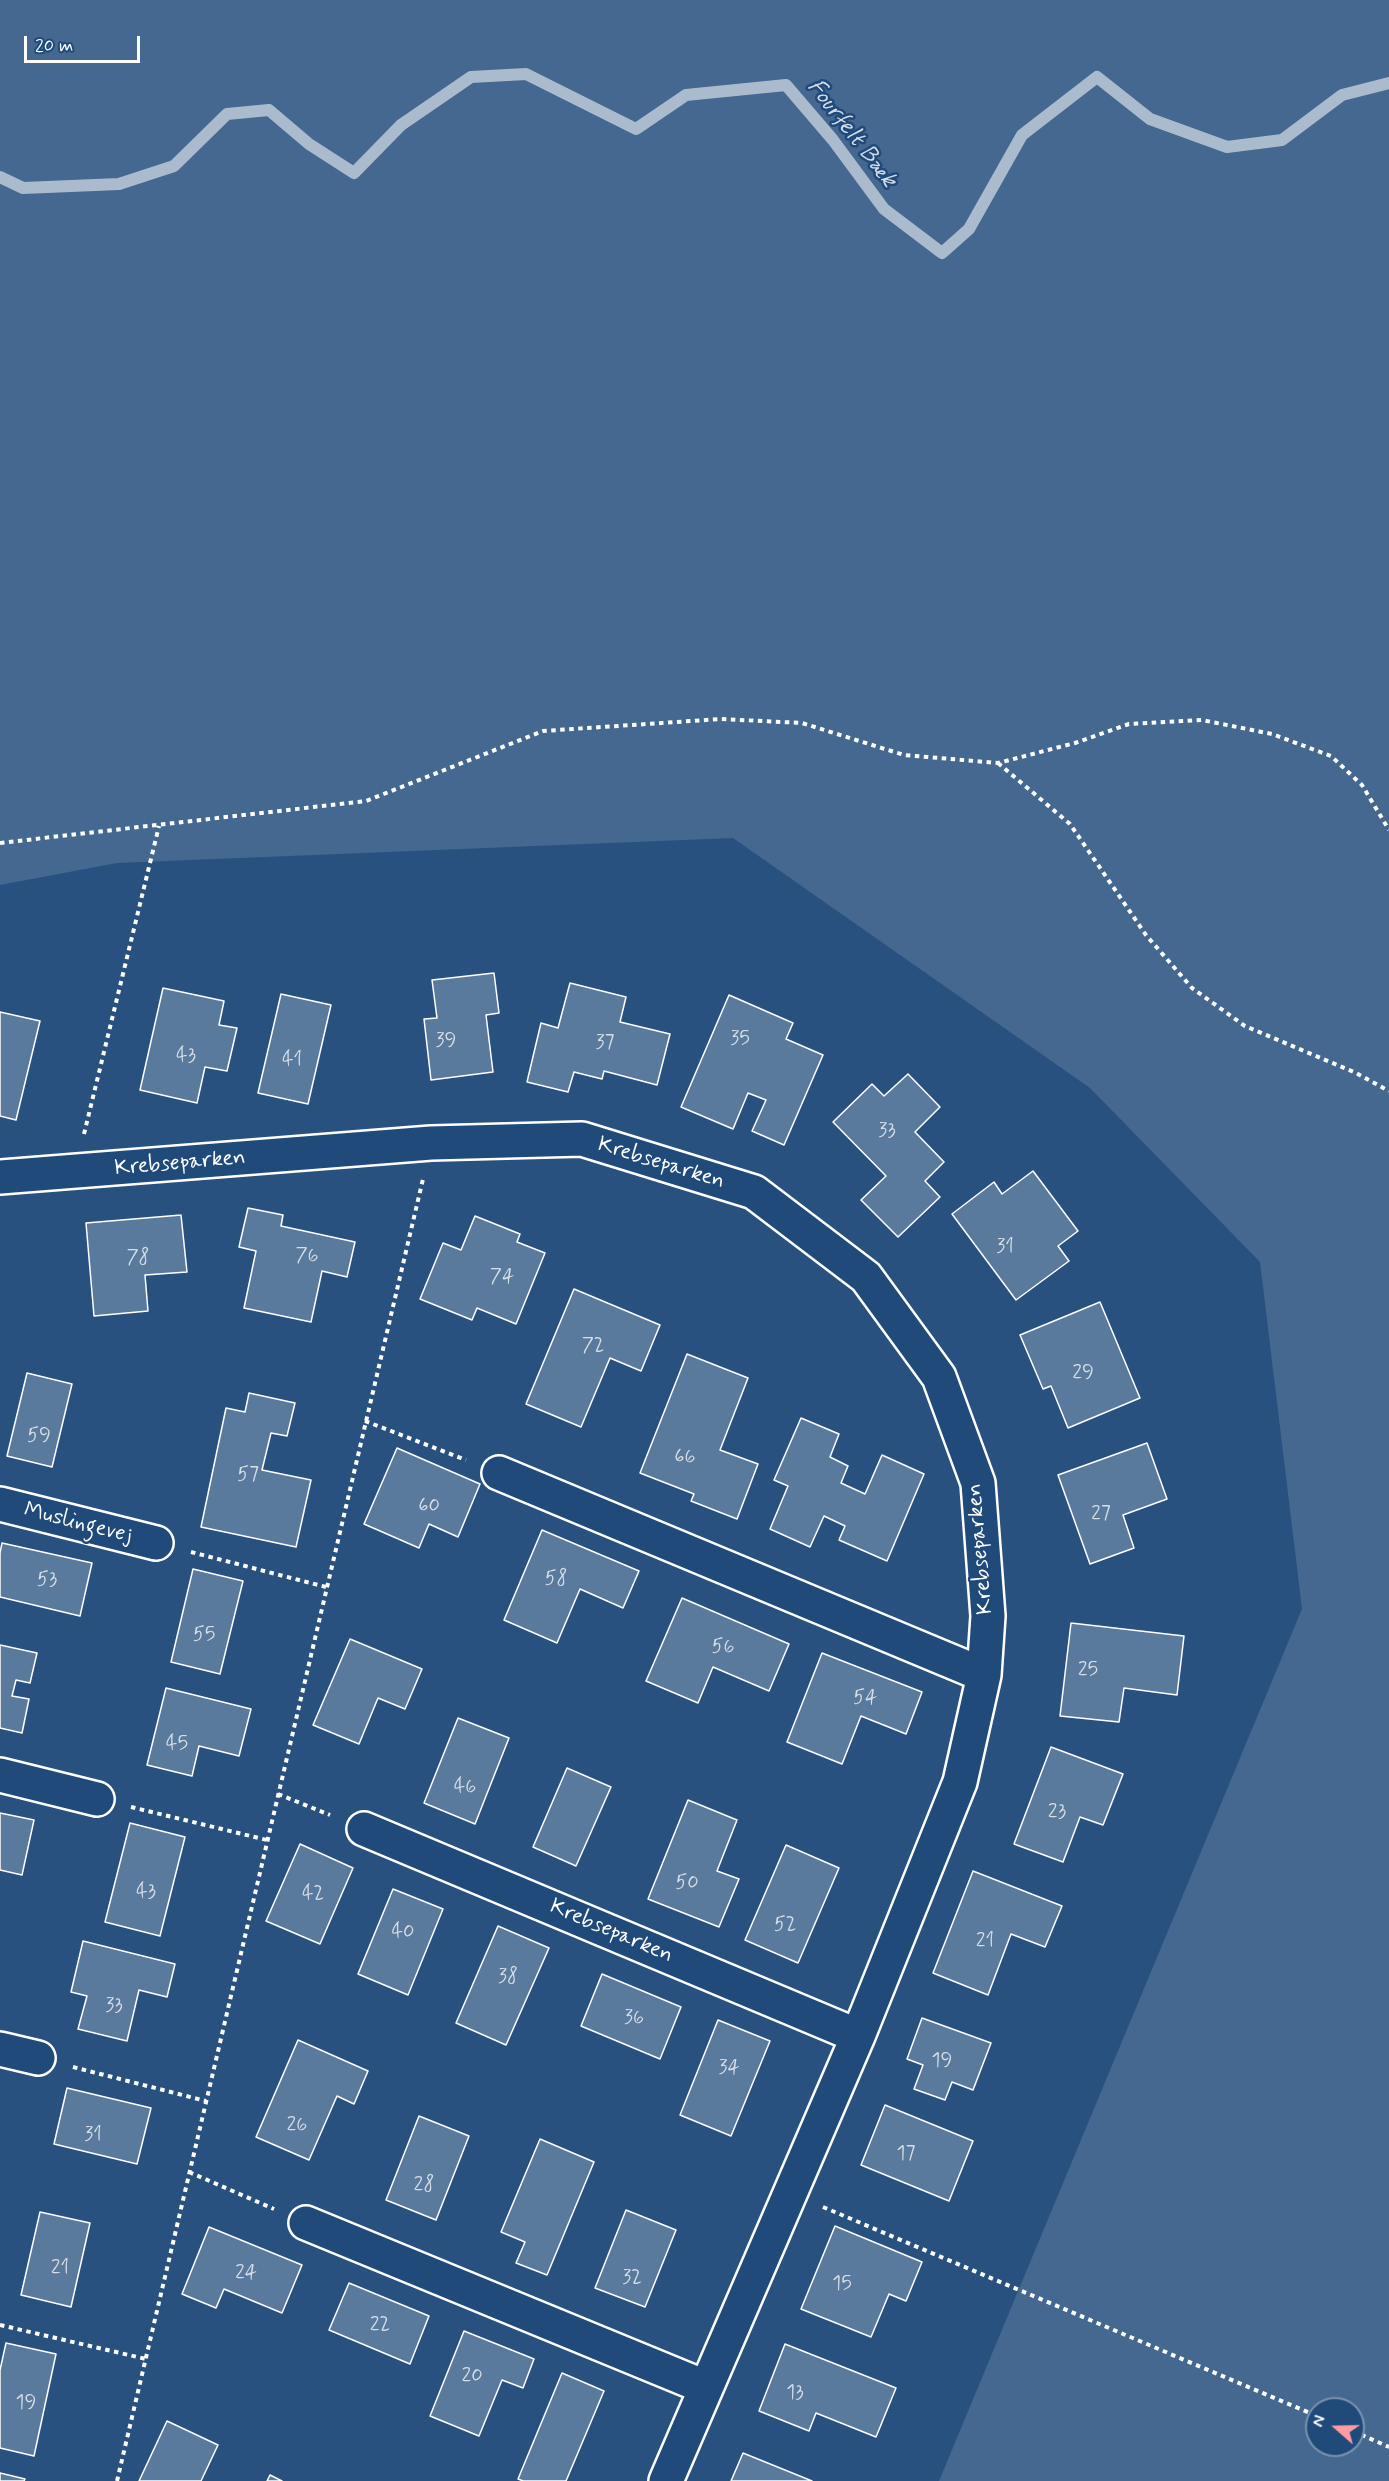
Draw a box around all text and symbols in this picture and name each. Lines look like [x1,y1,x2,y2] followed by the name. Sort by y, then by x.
[27,24,142,62] scale bar
[35,34,73,58] text: 20 m
[800,74,902,194] water label: Fourfelt Bæk
[730,1028,750,1052] house number: 35
[436,1030,456,1054] house number: 39
[595,1032,615,1056] house number: 37
[176,1045,196,1069] house number: 43
[282,1049,302,1073] house number: 41
[878,1120,896,1144] house number: 33
[594,1132,728,1196] street label: Krebseparken
[113,1145,247,1183] street label: Krebseparken
[996,1236,1014,1260] house number: 31
[295,1245,319,1269] house number: 76
[126,1247,150,1271] house number: 78
[490,1266,514,1290] house number: 74
[582,1335,604,1359] house number: 72
[1072,1362,1094,1386] house number: 29
[27,1425,51,1449] house number: 59
[674,1446,696,1470] house number: 66
[237,1464,259,1488] house number: 57
[962,1482,1000,1616] street label: Krebseparken
[418,1495,440,1519] house number: 60
[21,1498,135,1550] street label: Muslingevej
[1091,1503,1111,1527] house number: 27
[545,1568,567,1592] house number: 58
[37,1569,57,1593] house number: 53
[193,1624,215,1648] house number: 55
[711,1636,735,1660] house number: 56
[1078,1659,1098,1683] house number: 25
[853,1687,877,1711] house number: 54
[166,1733,188,1757] house number: 45
[454,1776,476,1800] house number: 46
[1048,1801,1066,1825] house number: 23
[675,1872,699,1896] house number: 50
[136,1881,156,1905] house number: 43
[302,1883,324,1907] house number: 42
[545,1894,677,1970] street label: Krebseparken
[774,1914,796,1938] house number: 52
[391,1921,415,1945] house number: 40
[976,1930,994,1954] house number: 21
[498,1966,518,1990] house number: 38
[105,1995,123,2019] house number: 33
[624,2007,644,2031] house number: 36
[932,2050,952,2074] house number: 19
[718,2057,740,2081] house number: 34
[287,2114,307,2138] house number: 26
[84,2124,102,2148] house number: 31
[897,2143,915,2167] house number: 17
[414,2174,434,2198] house number: 28
[51,2257,69,2281] house number: 21
[235,2262,257,2286] house number: 24
[622,2267,642,2291] house number: 32
[832,2273,852,2297] house number: 15
[370,2314,390,2338] house number: 22
[461,2365,483,2389] house number: 20
[786,2382,804,2406] house number: 13
[16,2392,36,2416] house number: 19
[1305,2397,1365,2457] north arrow
[1308,2413,1331,2430] text: N

